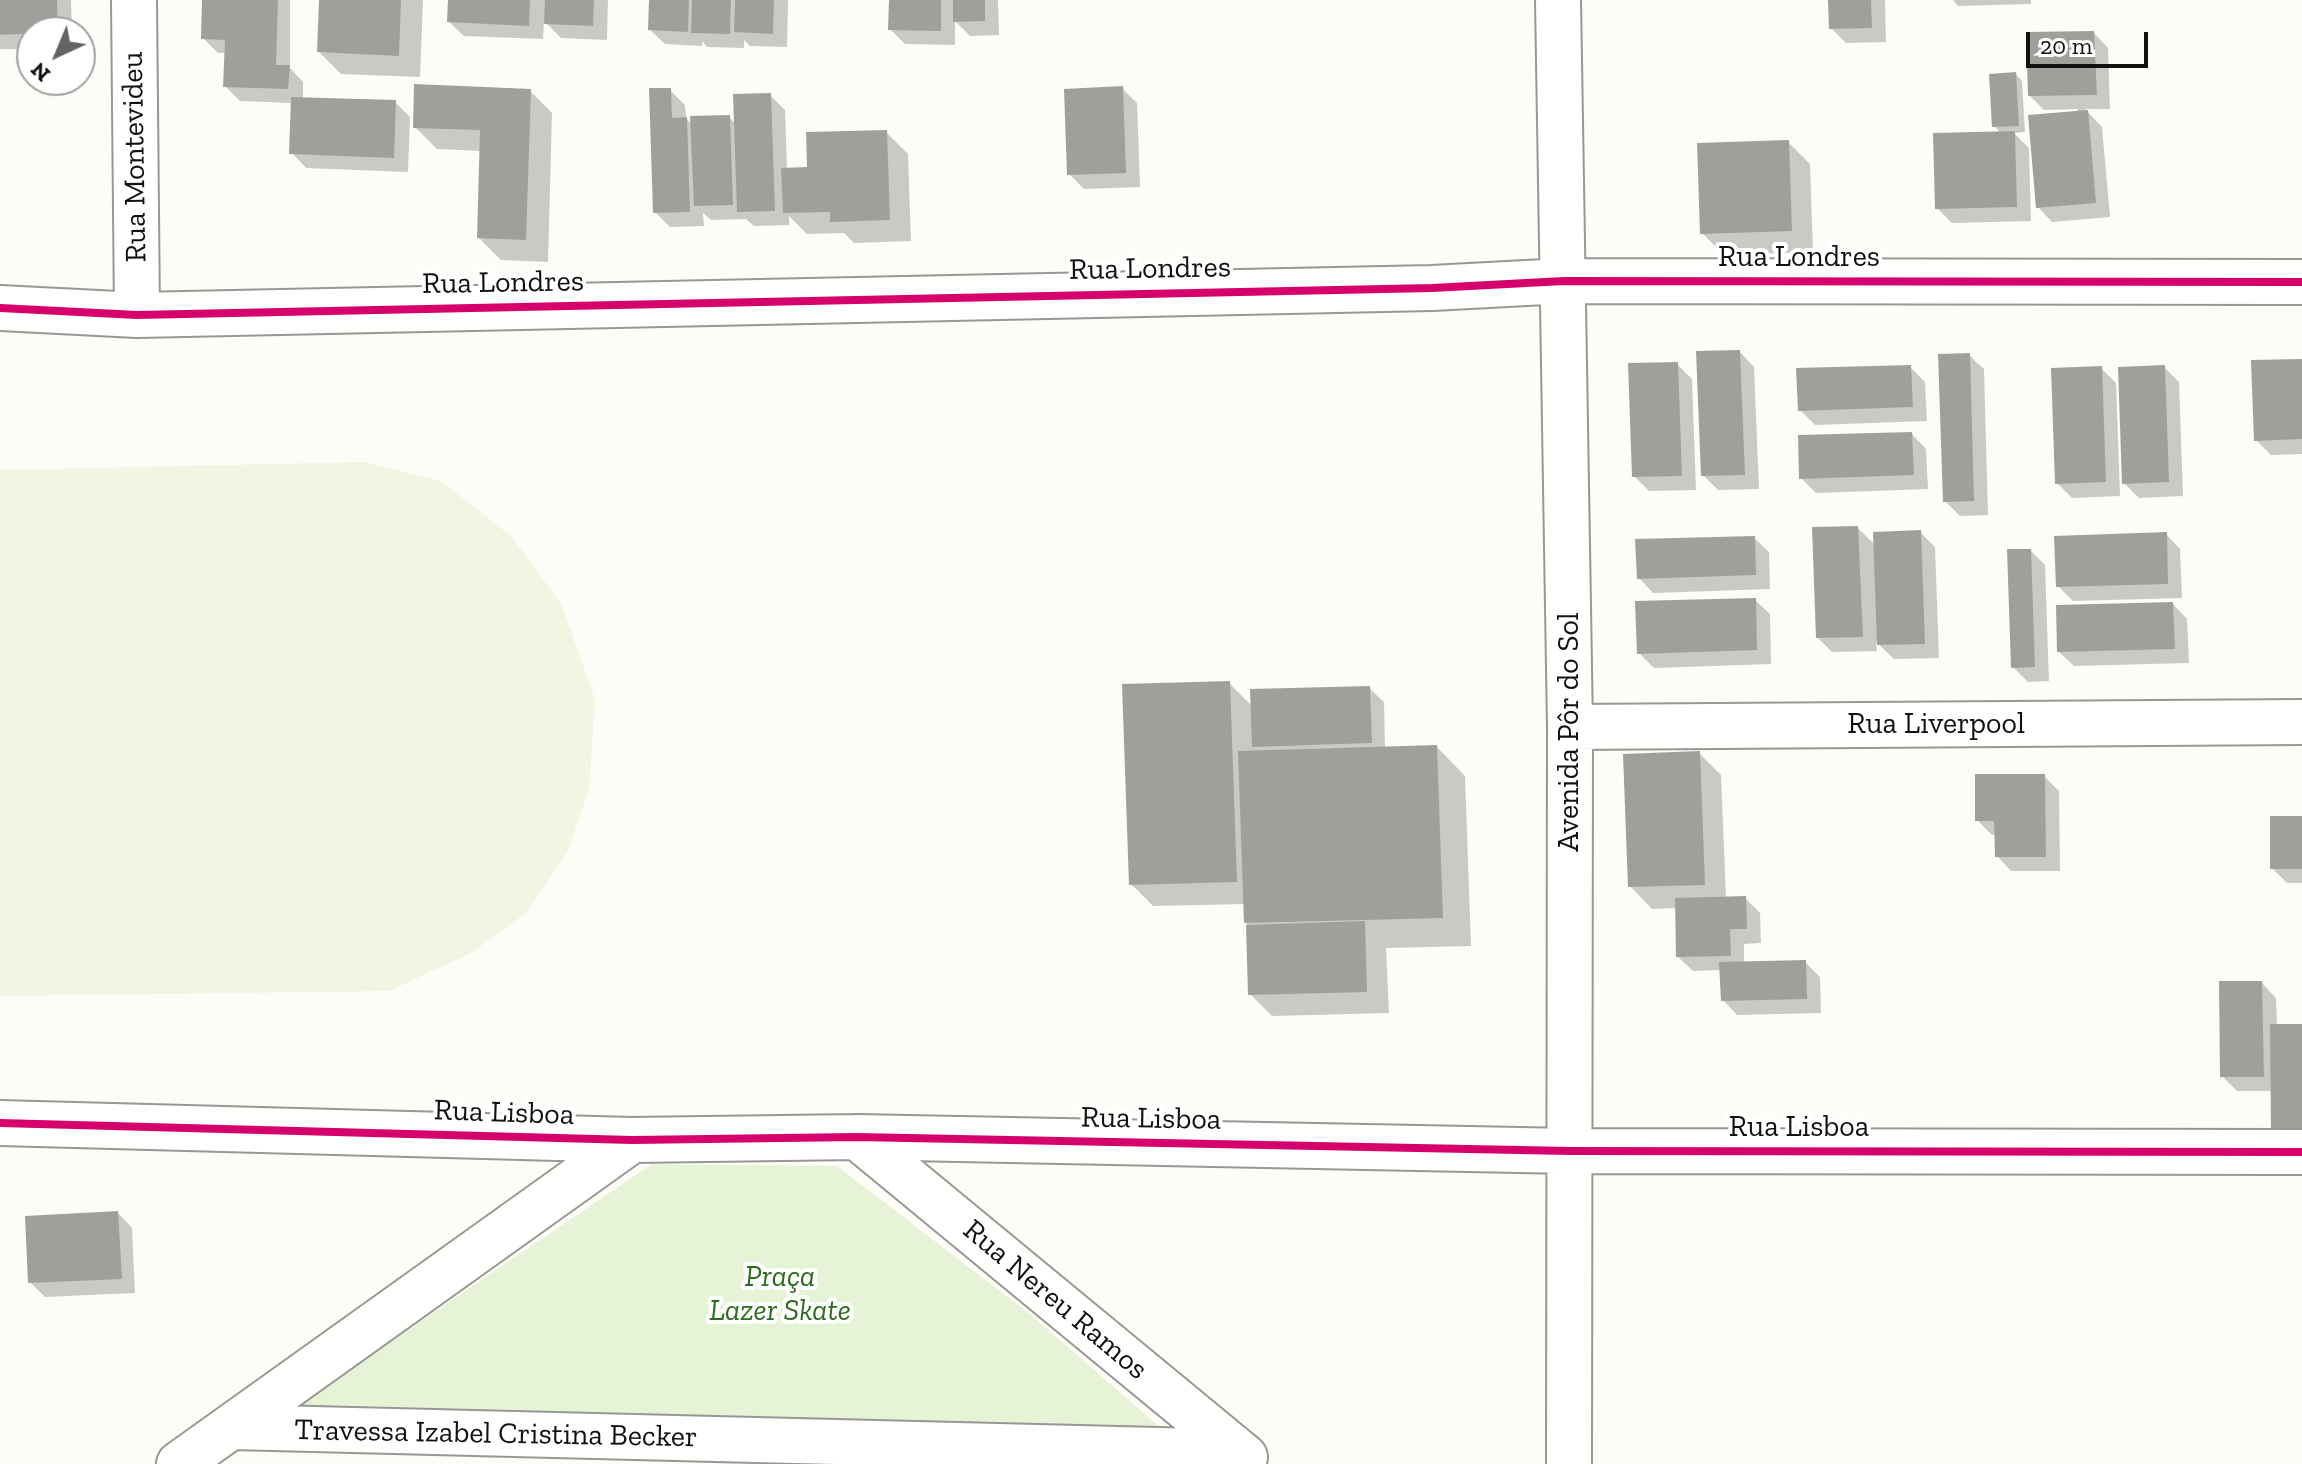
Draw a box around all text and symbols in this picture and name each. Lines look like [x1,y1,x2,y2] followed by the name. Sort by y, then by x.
[16,16,96,96] north arrow
[2030,16,2152,66] scale bar
[2040,31,2092,60] text: 20 m
[115,51,155,263] street label: Rua Montevideu
[25,57,56,88] text: N
[1718,239,1880,275] street label: Rua Londres
[1069,250,1231,288] street label: Rua Londres
[422,264,584,302] street label: Rua Londres
[1551,612,1587,852] street label: Avenida Pôr do Sol
[1847,706,2025,742] street label: Rua Liverpool
[433,1093,575,1133] street label: Rua Lisboa
[1080,1100,1222,1138] street label: Rua Lisboa
[1729,1109,1869,1145] street label: Rua Lisboa
[955,1212,1155,1388] street label: Rua Nereu Ramos
[709,1259,851,1330] park label: Praça Lazer Skate
[294,1412,698,1456] street label: Travessa Izabel Cristina Becker

